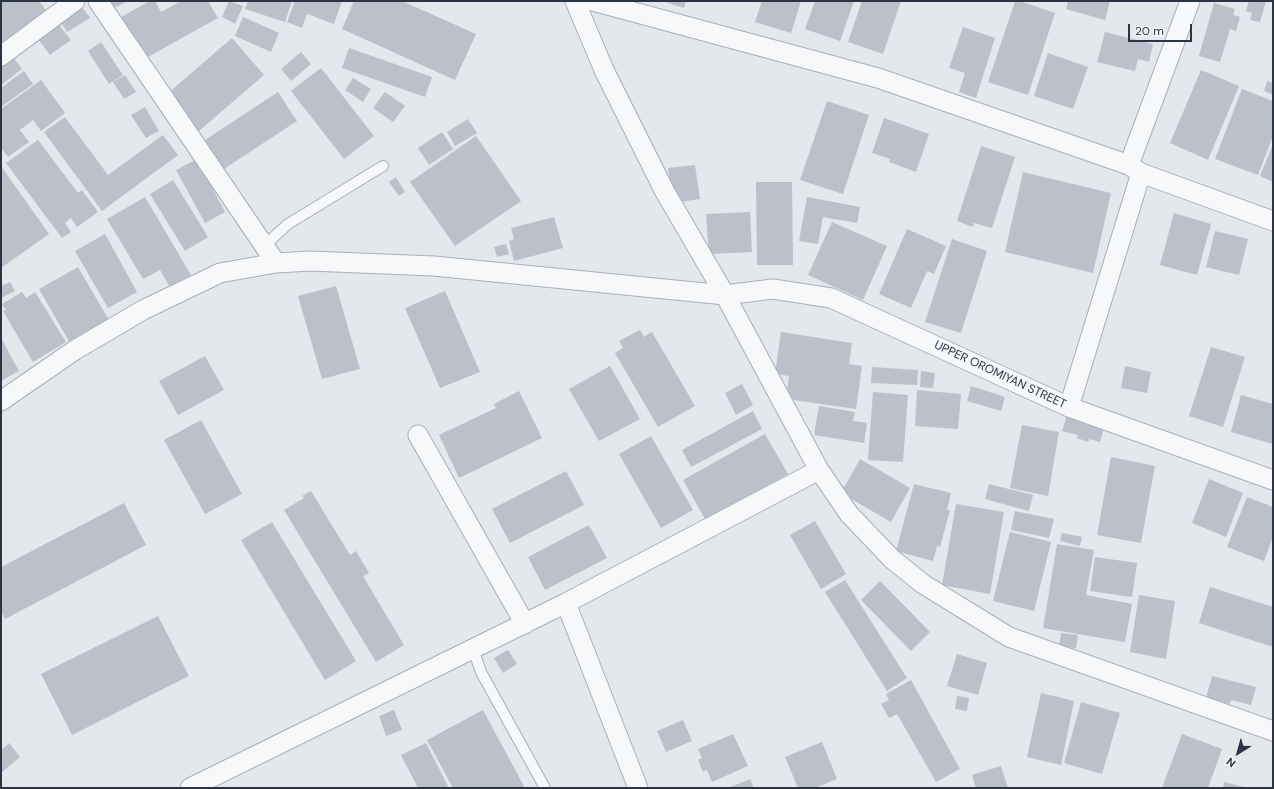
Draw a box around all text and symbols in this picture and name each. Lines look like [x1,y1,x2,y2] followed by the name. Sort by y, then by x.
[1130,16,1194,42] scale bar
[1135,23,1164,39] text: 20 m
[932,338,1068,412] street label: UPPER OROMIYAN STREET
[1218,733,1258,773] north arrow
[1223,755,1238,771] text: N

